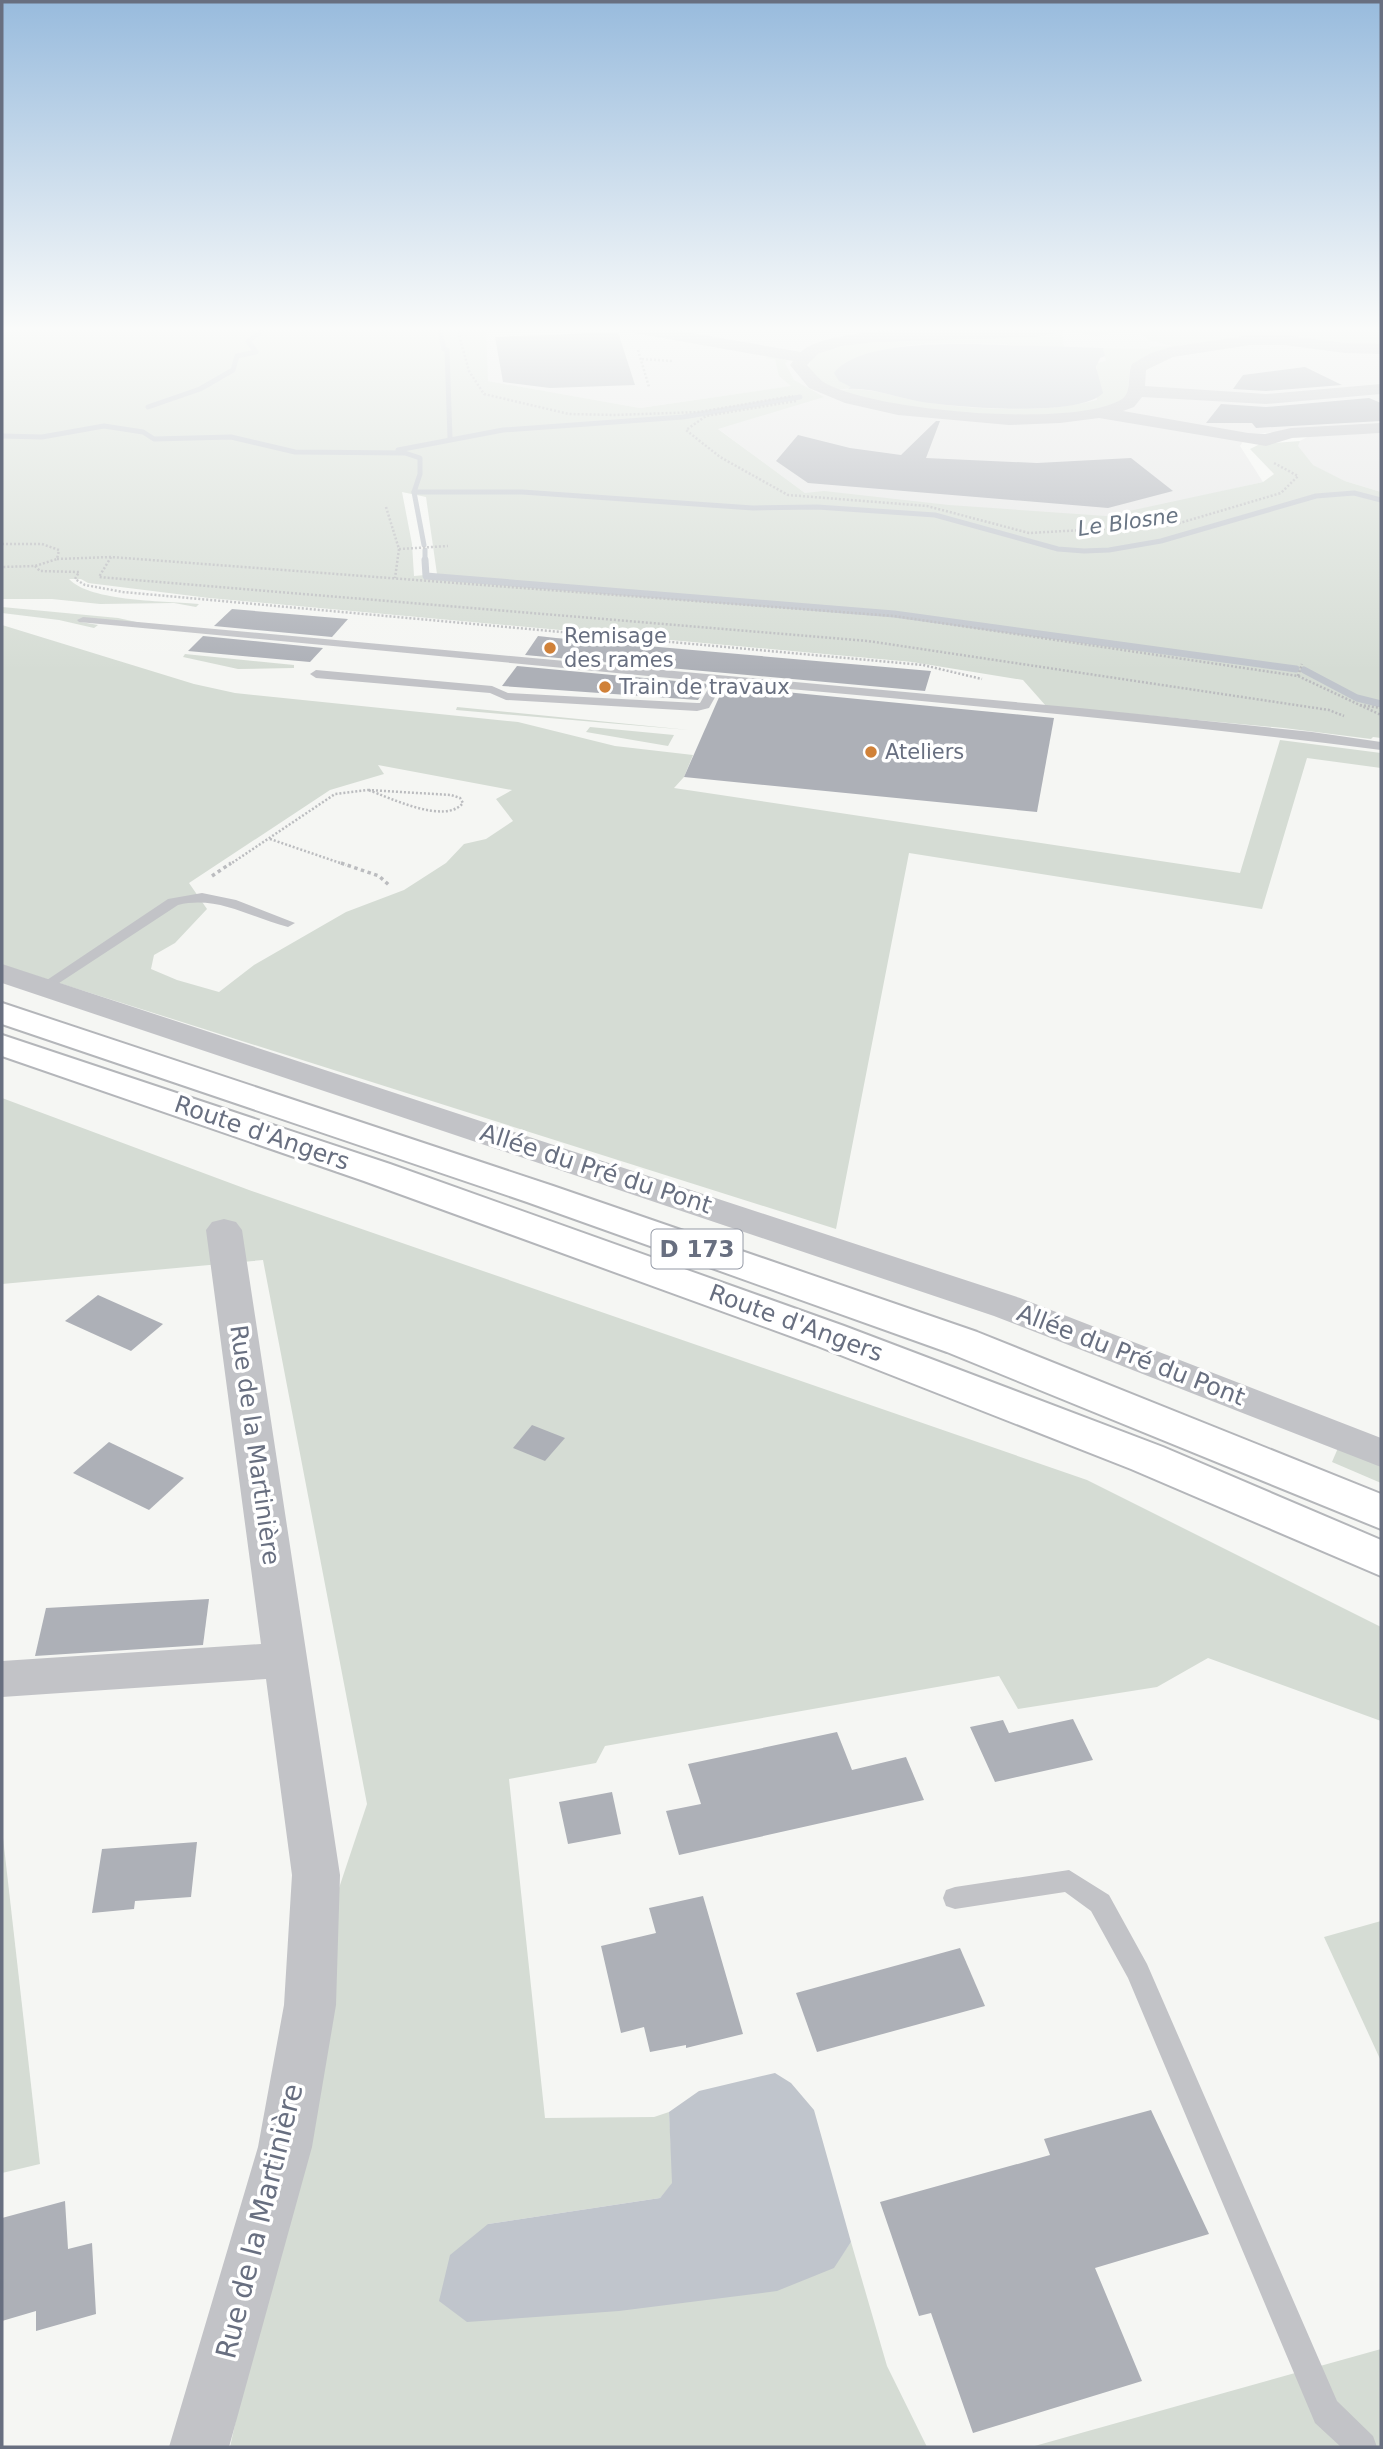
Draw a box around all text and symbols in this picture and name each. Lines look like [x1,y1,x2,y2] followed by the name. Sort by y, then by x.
[1076,503,1180,541] water label: Le Blosne
[564,624,674,672] place label: Remisage des rames
[542,640,558,656] marker: Remisage des rames
[618,675,790,699] place label: Train de travaux
[597,679,613,695] marker: Train de travaux
[885,740,964,764] place label: Ateliers
[863,744,879,760] marker: Ateliers
[171,1090,353,1176] street label: Route d'Angers
[477,1118,715,1220] street label: Allée du Pré du Pont
[652,1230,742,1268] road number: D 173
[705,1279,887,1367] street label: Route d'Angers
[1013,1299,1249,1411] street label: Allée du Pré du Pont
[224,1323,286,1567] street label: Rue de la Martinière
[209,2080,310,2362] street label: Rue de la Martinière

